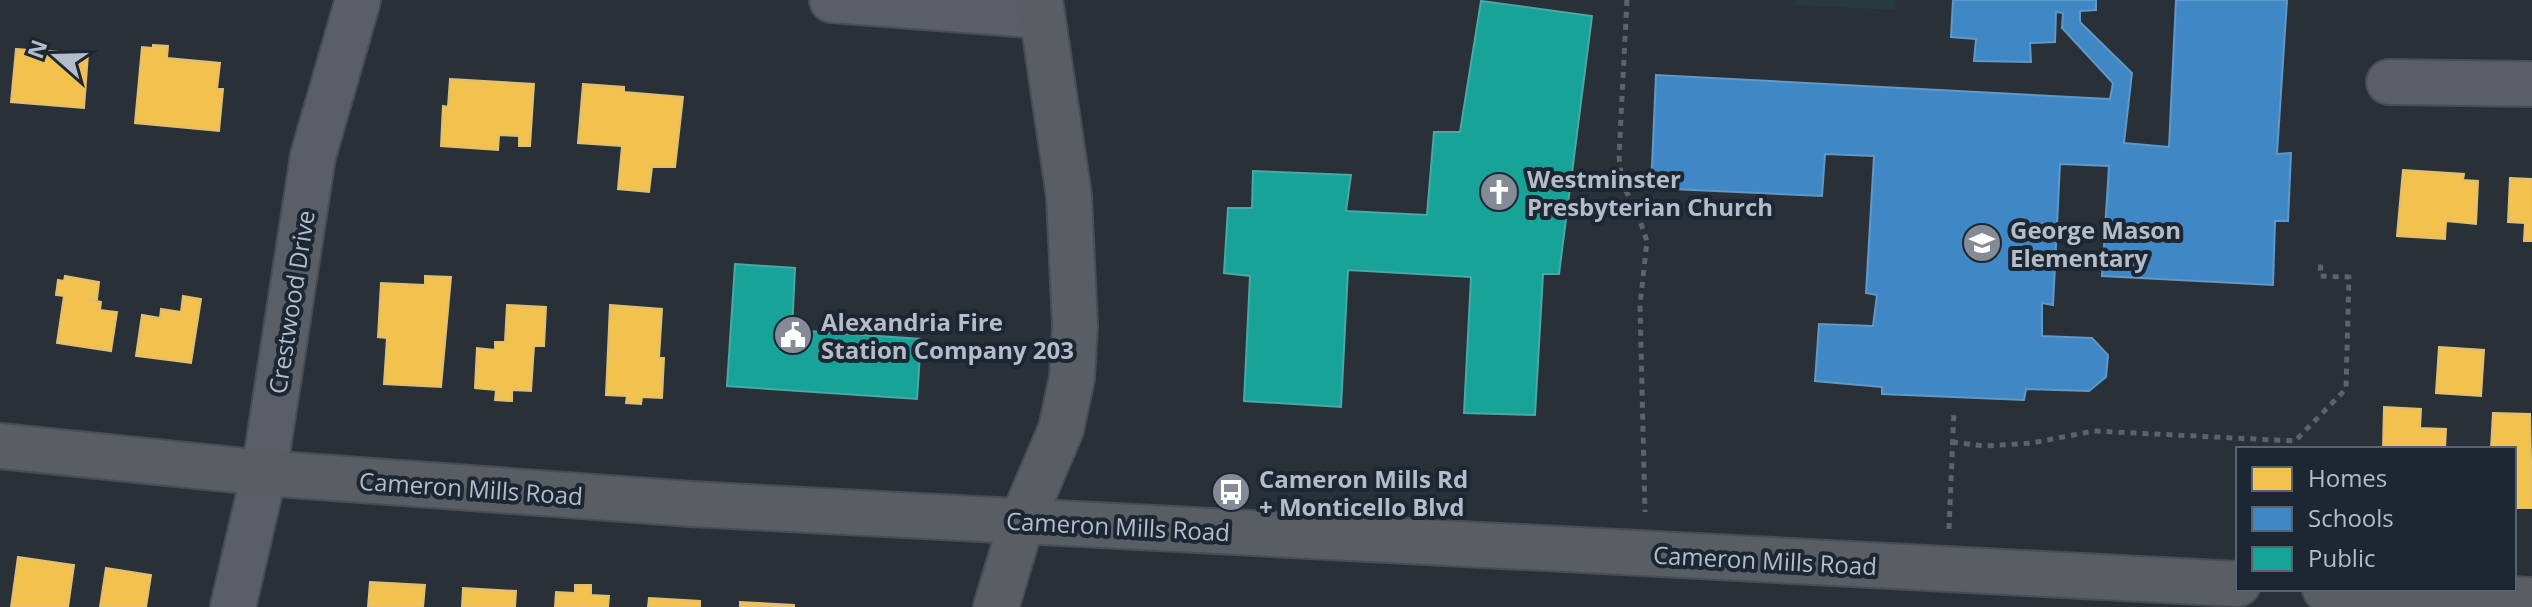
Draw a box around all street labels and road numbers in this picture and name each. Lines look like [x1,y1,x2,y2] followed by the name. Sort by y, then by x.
[260,208,322,396] street label: Crestwood Drive
[358,464,584,512] street label: Cameron Mills Road
[1005,504,1231,548] street label: Cameron Mills Road
[1652,538,1878,582] street label: Cameron Mills Road

